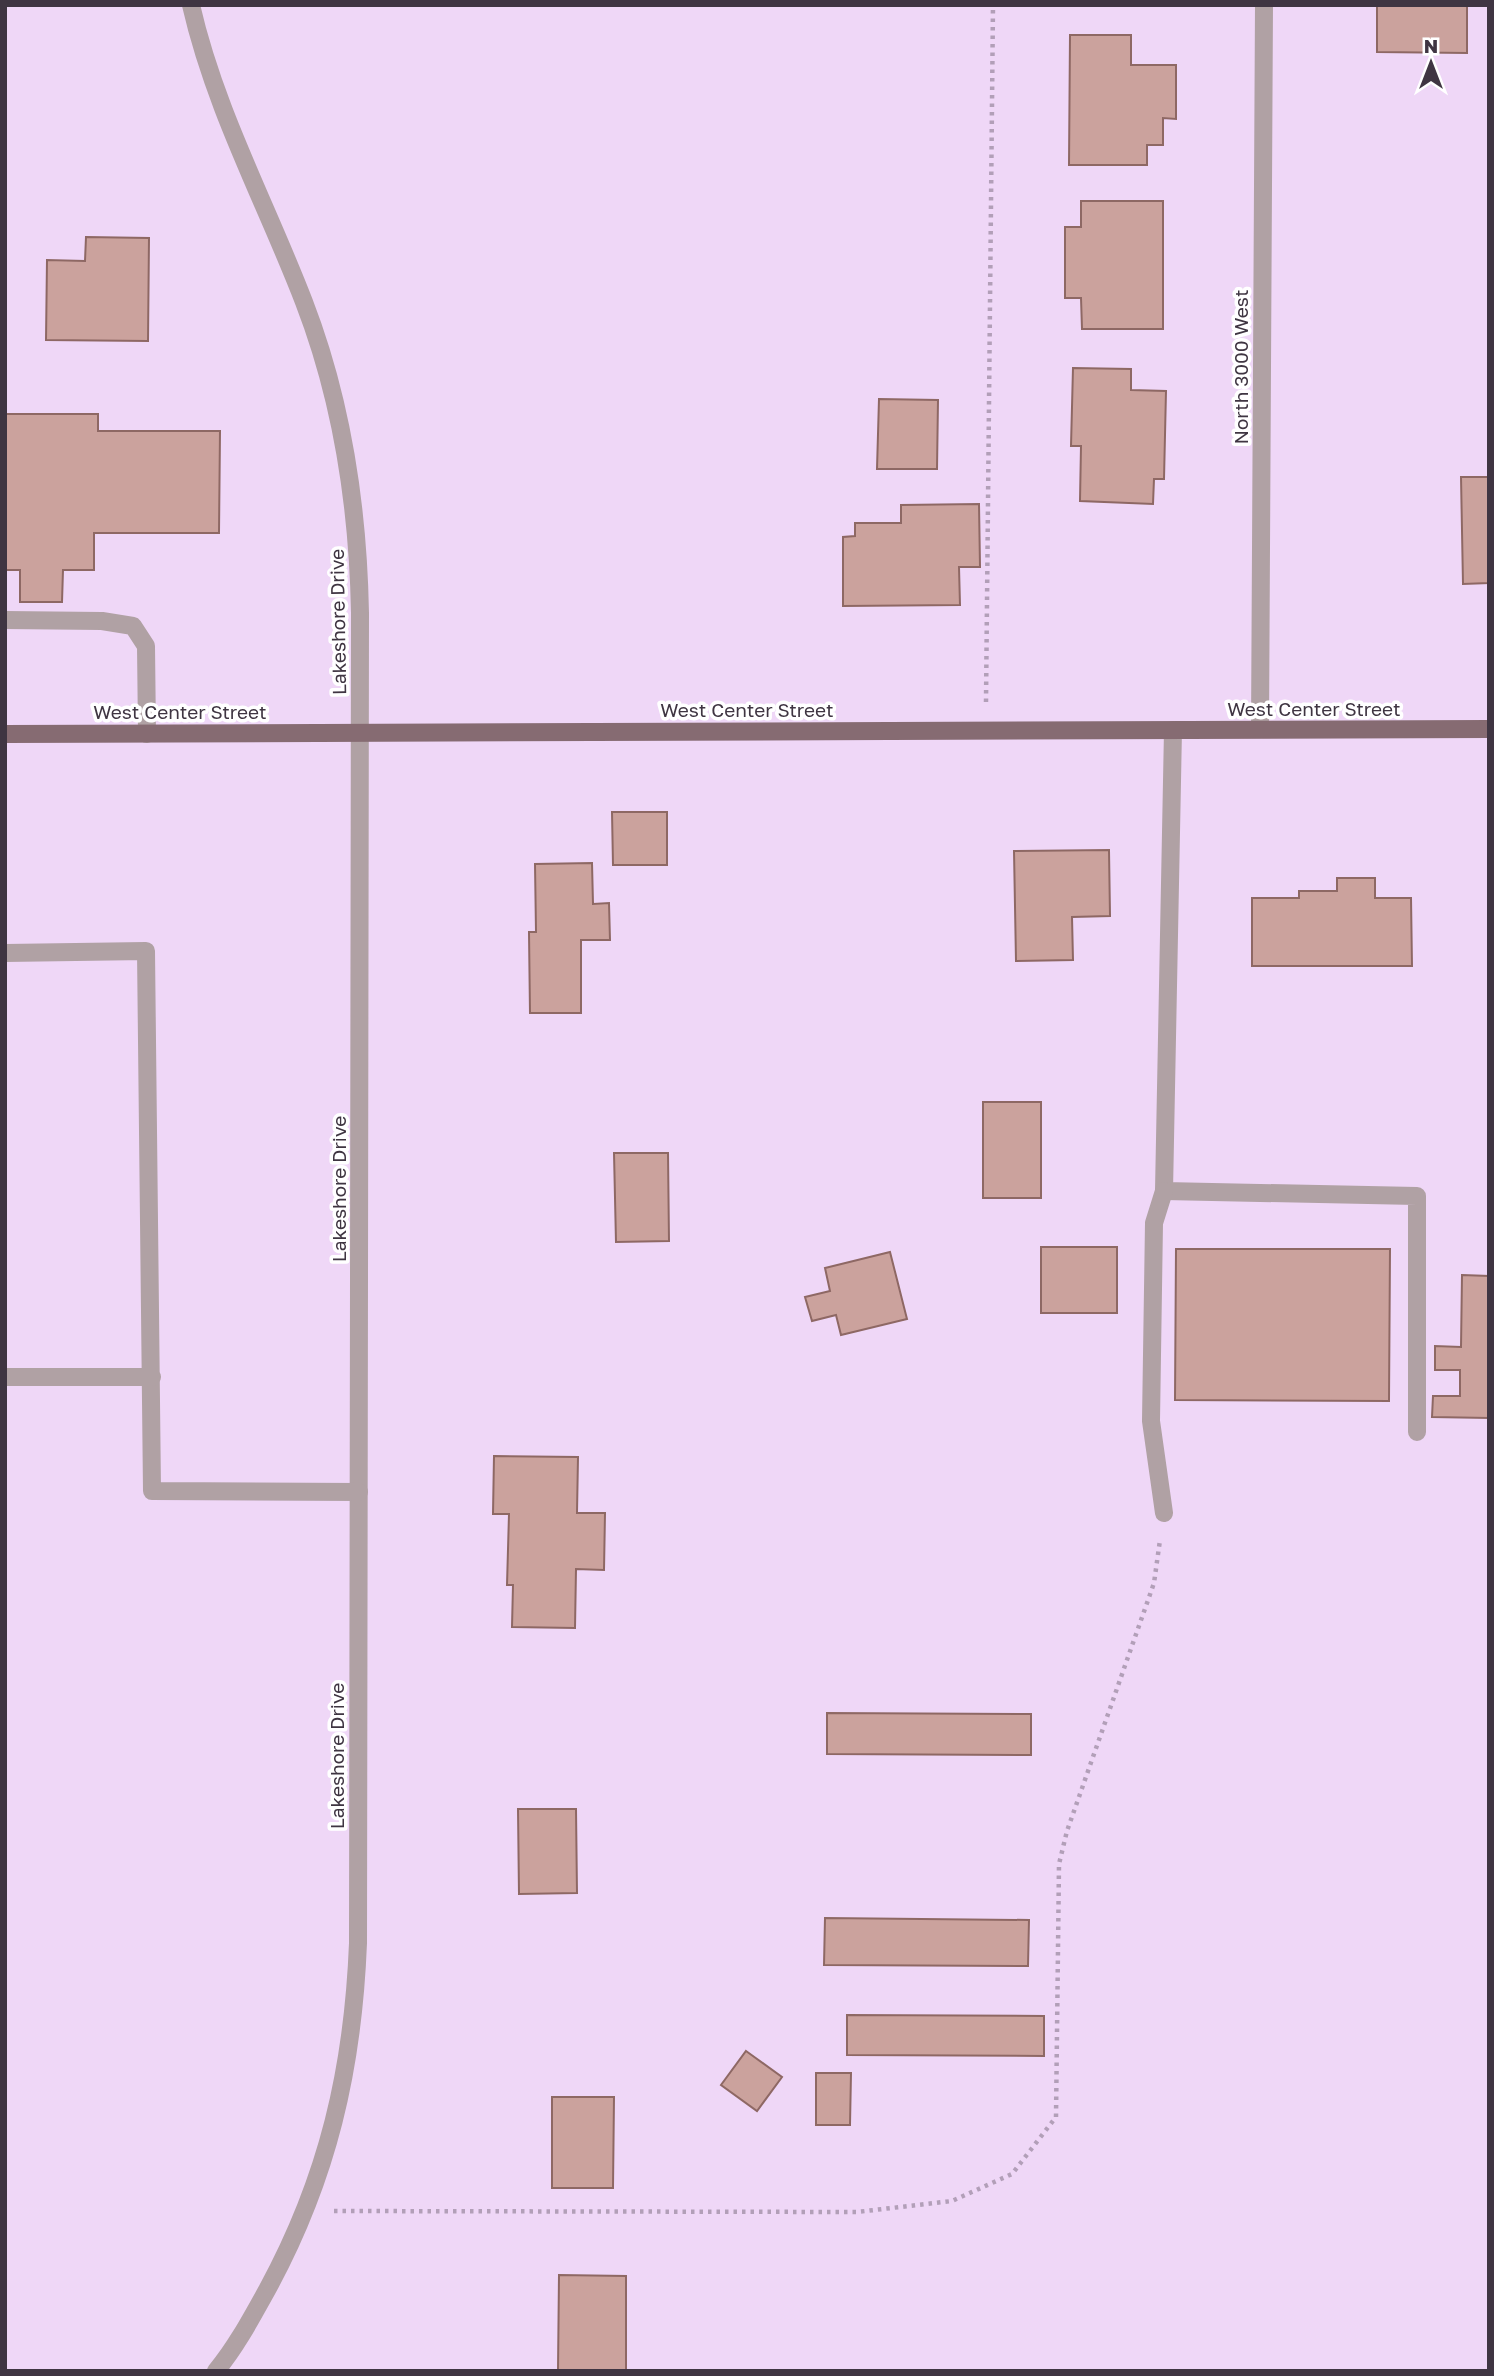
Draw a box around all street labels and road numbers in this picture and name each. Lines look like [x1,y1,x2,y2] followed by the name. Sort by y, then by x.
[1229,289,1252,445] street label: North 3000 West
[325,549,350,695] street label: Lakeshore Drive
[1227,697,1401,720] street label: West Center Street
[660,698,834,721] street label: West Center Street
[93,700,267,723] street label: West Center Street
[327,1116,350,1262] street label: Lakeshore Drive
[325,1683,348,1829] street label: Lakeshore Drive

